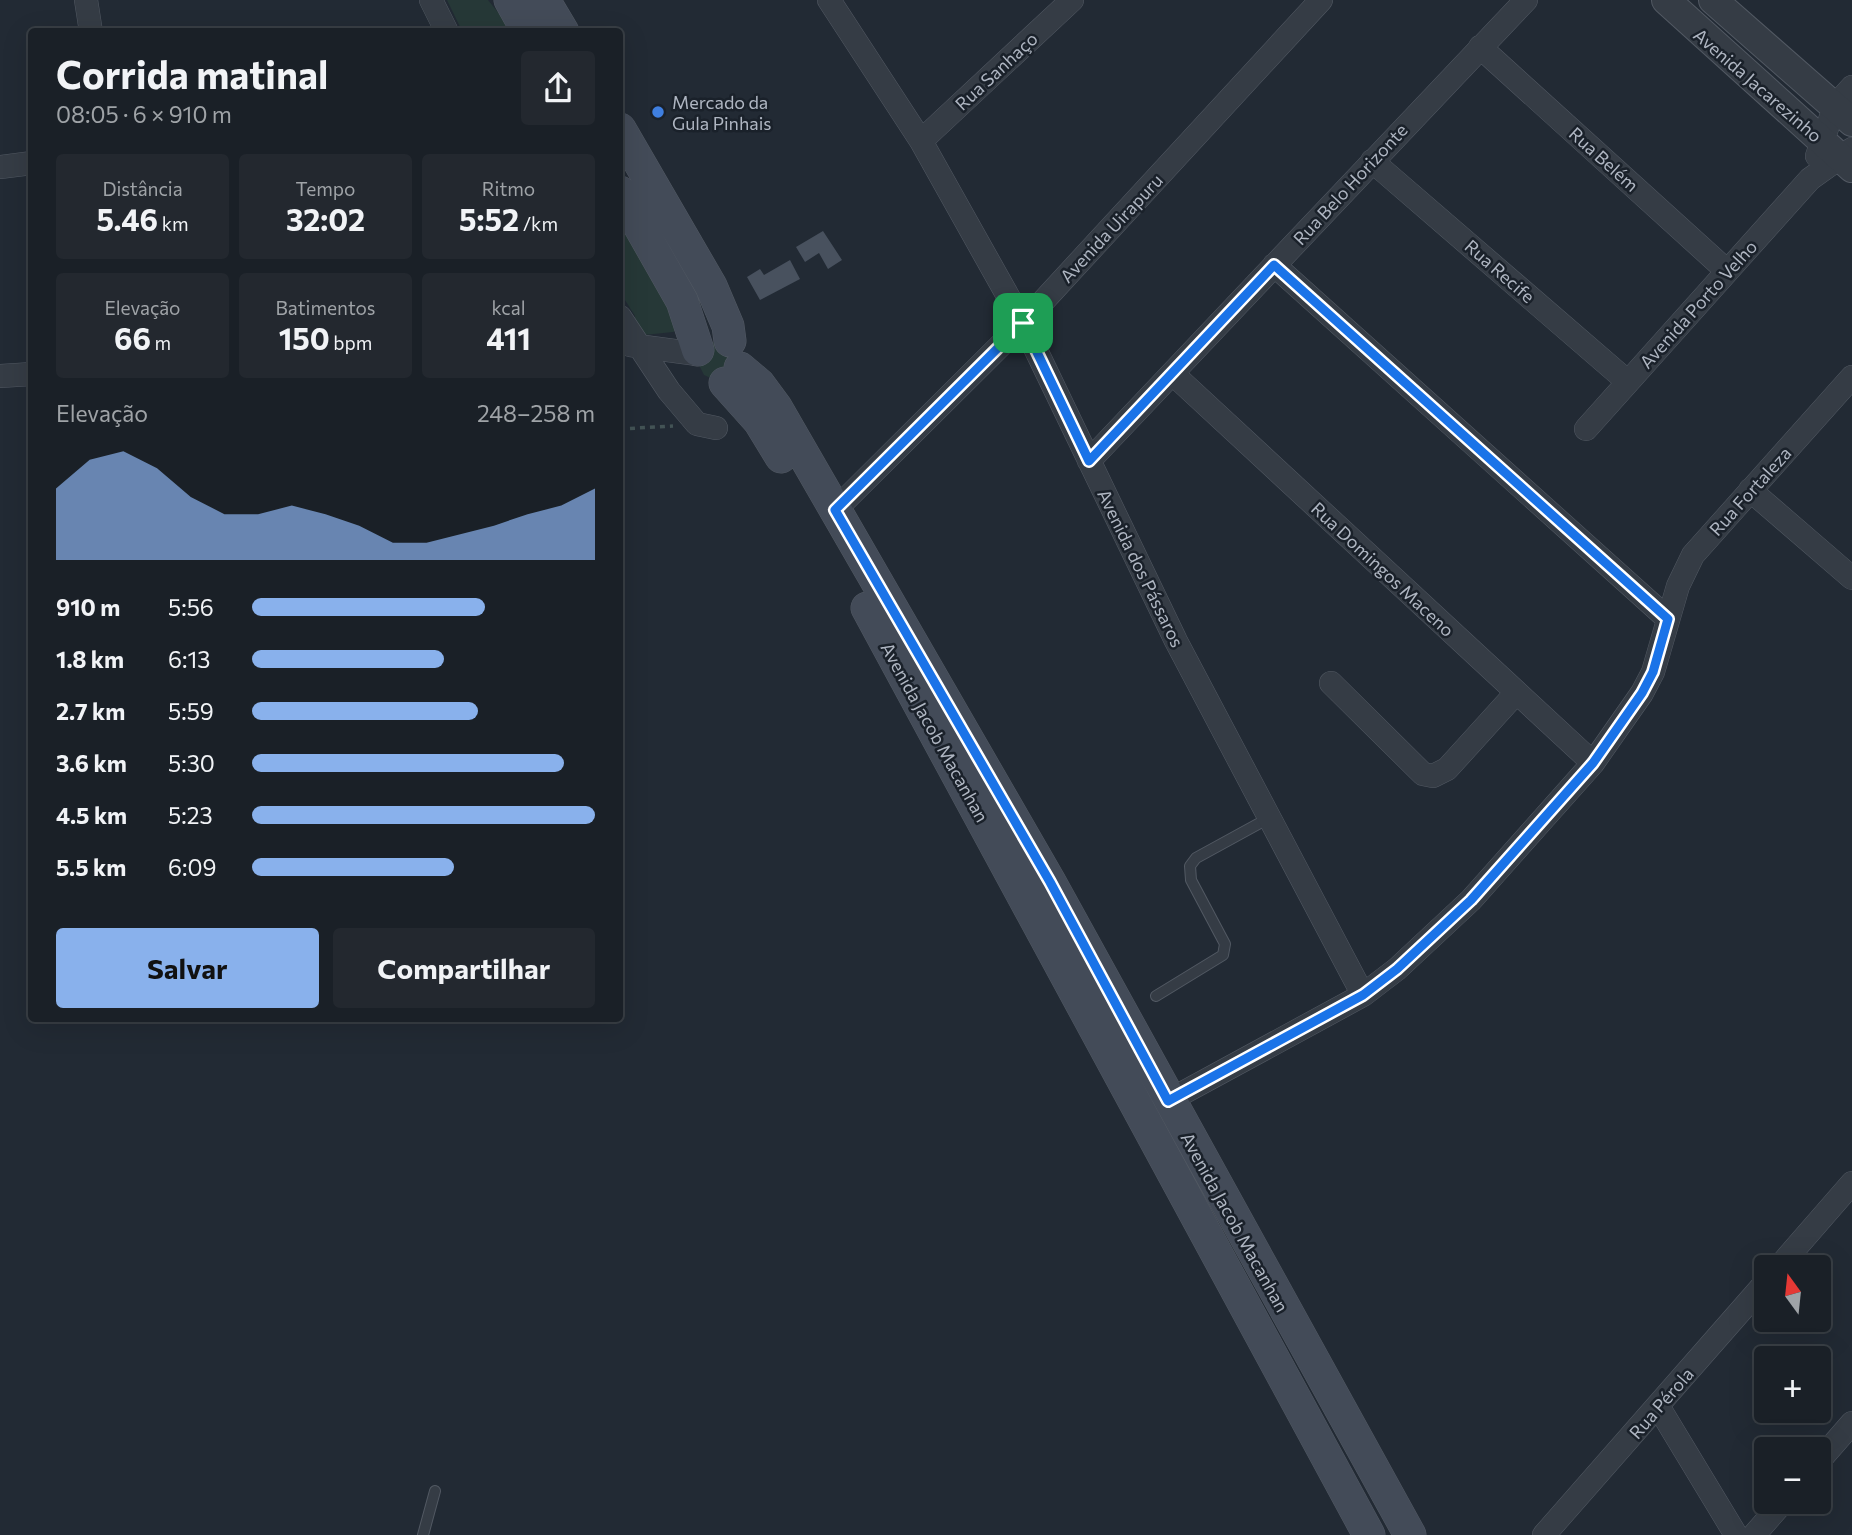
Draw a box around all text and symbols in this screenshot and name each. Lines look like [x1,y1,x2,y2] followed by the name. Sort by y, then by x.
[1689,23,1827,147] street label: Avenida Jacarezinho
[950,27,1042,115] street label: Rua Sanhaço
[56,50,328,97] text: Corrida matinal
[521,51,595,125] button: share
[672,91,771,134] place label: Mercado da Gula Pinhais
[56,100,232,128] text: 08:05 · 6 × 910 m
[650,104,666,120] marker: Mercado da Gula Pinhais
[1288,119,1412,249] street label: Rua Belo Horizonte
[1565,122,1643,196] street label: Rua Belém
[1055,169,1167,287] street label: Avenida Uirapuru
[102,177,183,200] text: Distância
[296,177,355,200] text: Tempo
[482,177,535,200] text: Ritmo
[96,200,158,237] text: 5.46
[286,200,365,237] text: 32:02
[459,200,519,237] text: 5:52
[158,212,189,235] text: km
[519,212,558,235] text: /km
[1461,235,1539,307] street label: Rua Recife
[1635,235,1761,373] street label: Avenida Porto Velho
[993,293,1053,353] pin
[105,296,180,319] text: Elevação
[276,296,375,319] text: Batimentos
[491,296,526,319] text: kcal
[1004,304,1042,342] icon: arrive
[114,319,151,356] text: 66
[279,319,330,356] text: 150
[486,319,531,356] text: 411
[151,331,171,354] text: m
[330,331,372,354] text: bpm
[56,399,148,427] text: Elevação
[477,399,595,427] text: 248–258 m
[1704,442,1796,540] street label: Rua Fortaleza
[1093,485,1189,651] street label: Avenida dos Pássaros
[1307,497,1459,641] street label: Rua Domingos Maceno
[56,593,120,621] text: 910 m
[168,593,214,621] text: 5:56
[876,638,994,826] street label: Avenida Jacob Macanhan
[56,645,124,673] text: 1.8 km
[168,645,210,673] text: 6:13
[56,697,125,725] text: 2.7 km
[168,697,214,725] text: 5:59
[56,749,127,777] text: 3.6 km
[168,749,215,777] text: 5:30
[56,801,127,829] text: 4.5 km
[168,801,213,829] text: 5:23
[56,853,126,881] text: 5.5 km
[168,853,216,881] text: 6:09
[56,928,319,1008] button: Salvar
[333,928,595,1008] button: Compartilhar
[1176,1128,1294,1316] street label: Avenida Jacob Macanhan
[1754,1255,1830,1332] north arrow
[1754,1255,1831,1514] map controls
[1754,1346,1831,1423] button: +
[1624,1363,1698,1443] street label: Rua Pérola
[1754,1437,1831,1514] button: −

